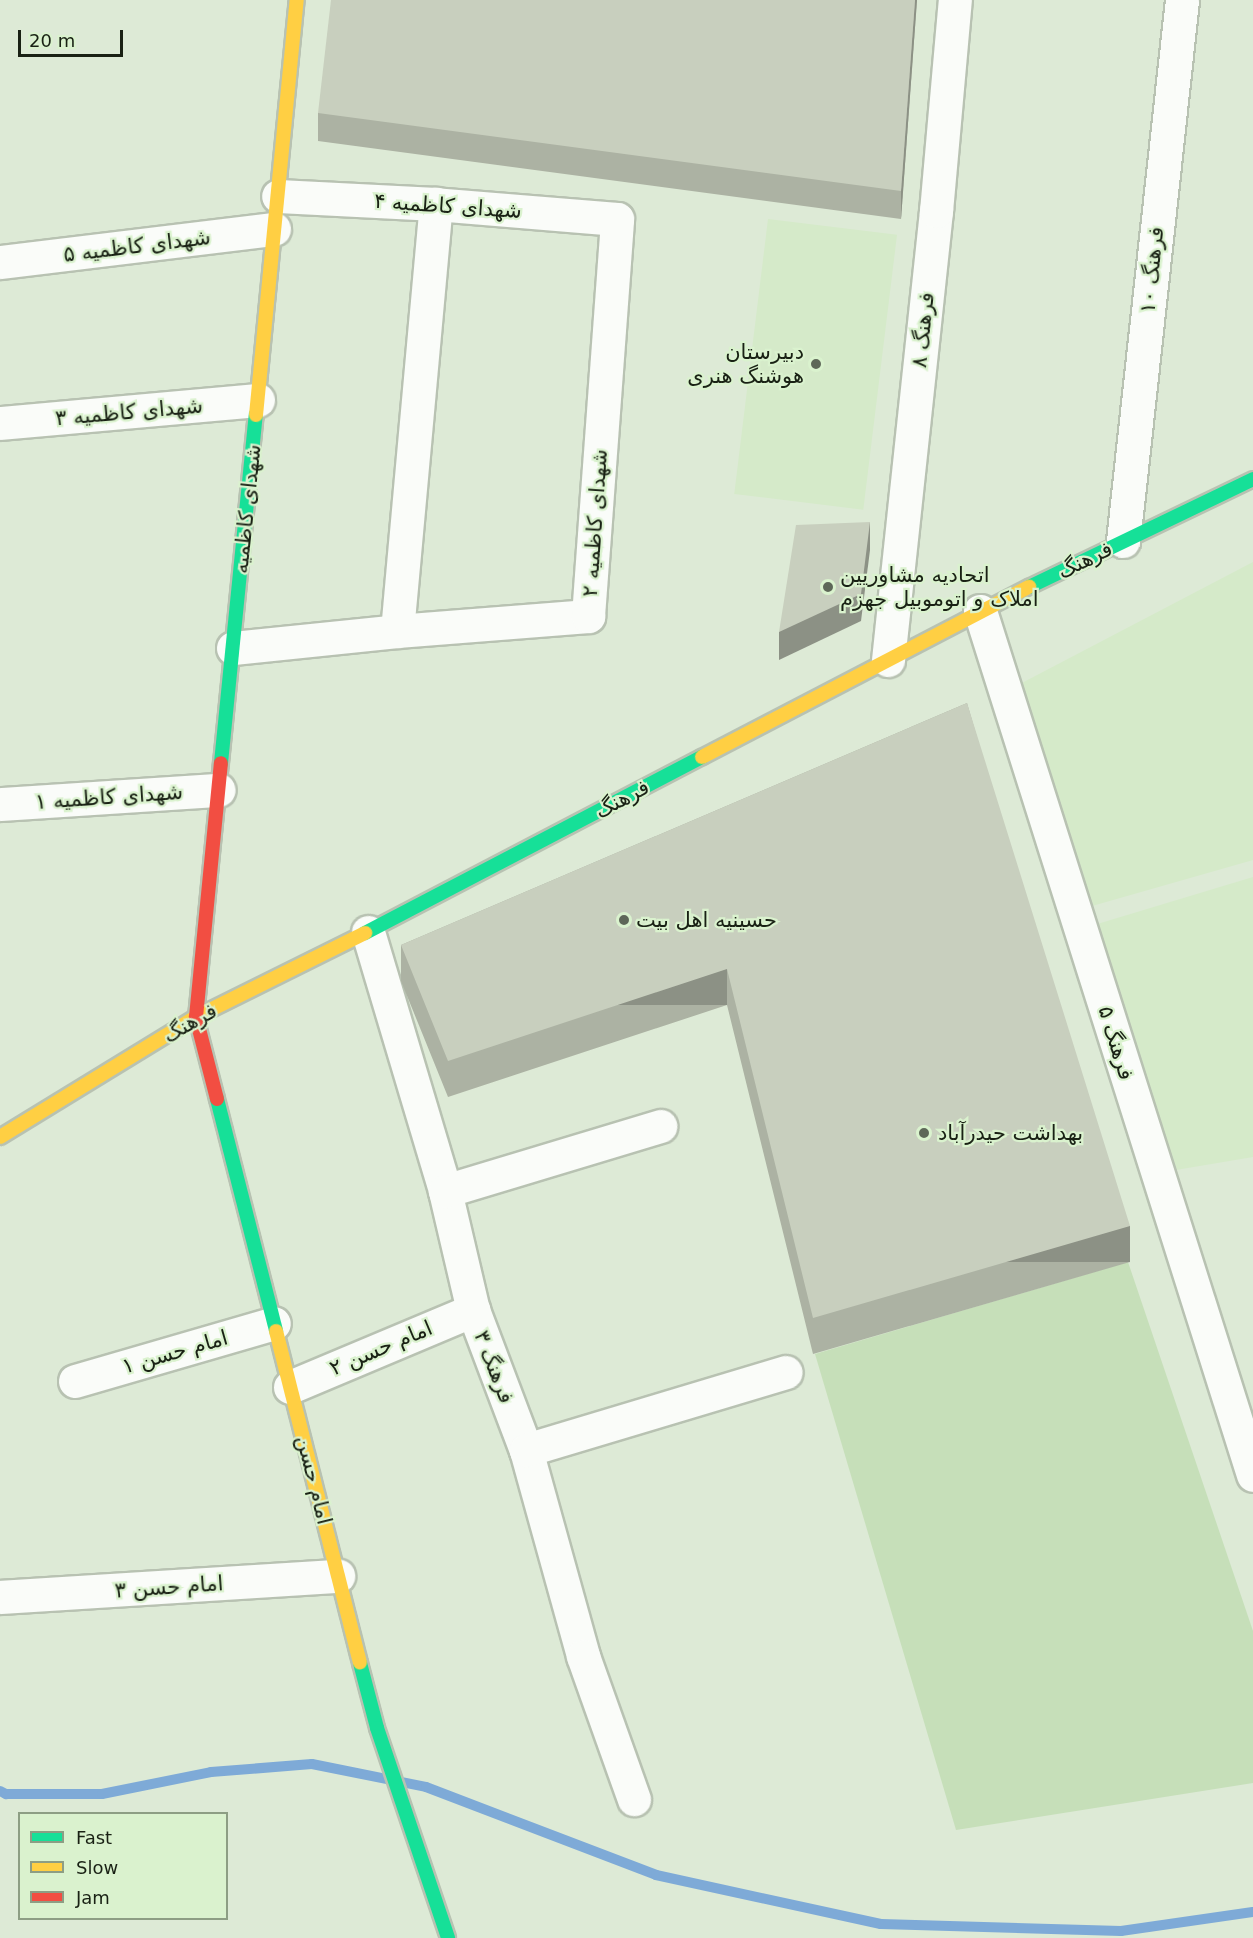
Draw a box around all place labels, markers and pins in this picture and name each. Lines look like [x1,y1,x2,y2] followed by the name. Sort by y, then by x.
[687,339,804,389] place label: دبیرستان هوشنگ هنری
[809,357,823,371] marker: دبیرستان هوشنگ هنری
[840,562,1039,612] place label: اتحادیه مشاوریین املاک و اتوموبیل جهزم
[821,580,835,594] marker: اتحادیه مشاوریین املاک و اتوموبیل جهزم
[636,907,777,933] place label: حسینیه اهل بیت
[617,913,631,927] marker: حسینیه اهل بیت
[938,1120,1083,1146] place label: بهداشت حیدرآباد
[915,1124,933,1142] marker: بهداشت حیدرآباد

